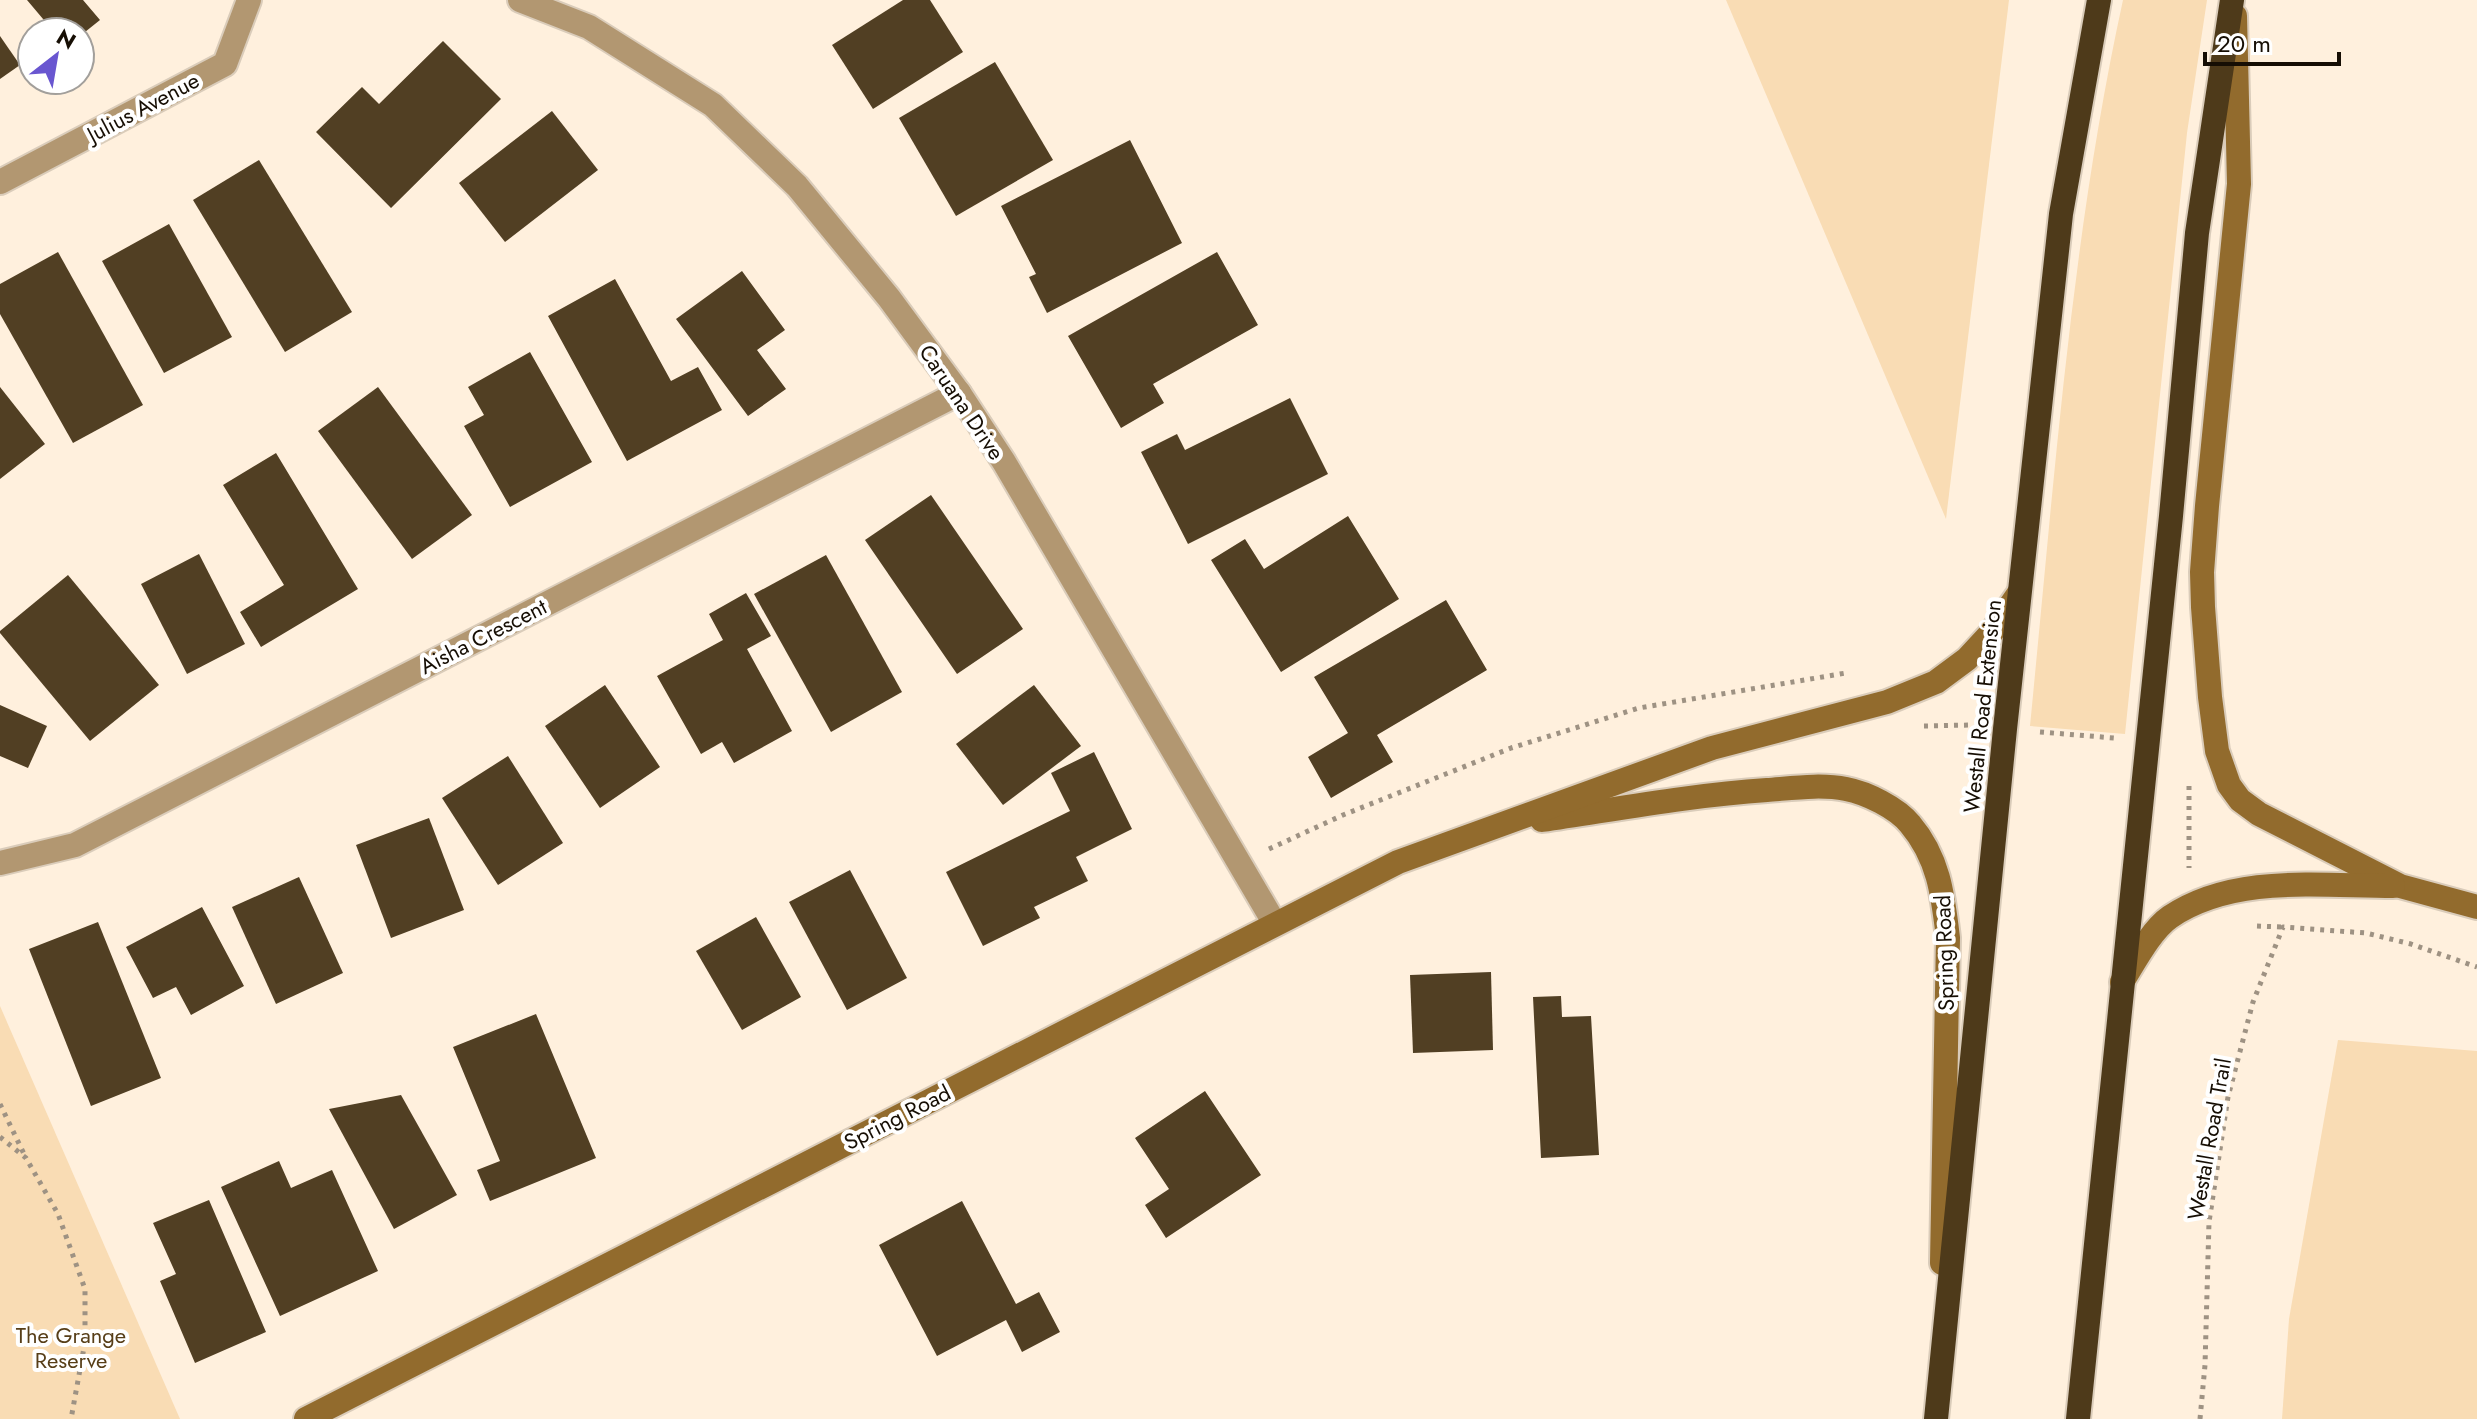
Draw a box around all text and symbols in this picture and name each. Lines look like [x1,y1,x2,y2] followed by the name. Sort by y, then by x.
[16,16,96,96] north arrow
[2205,16,2339,66] scale bar
[51,21,82,57] text: N
[2217,26,2271,61] text: 20 m
[78,64,205,151] street label: Julius Avenue
[912,338,1012,466] street label: Caruana Drive
[414,590,553,682] street label: Aisha Crescent
[1955,598,2009,814] street label: Westall Road Extension
[1926,894,1962,1012] street label: Spring Road
[2179,1055,2239,1223] street label: Westall Road Trail
[838,1076,956,1158] street label: Spring Road
[16,1319,126,1376] park label: The Grange Reserve

